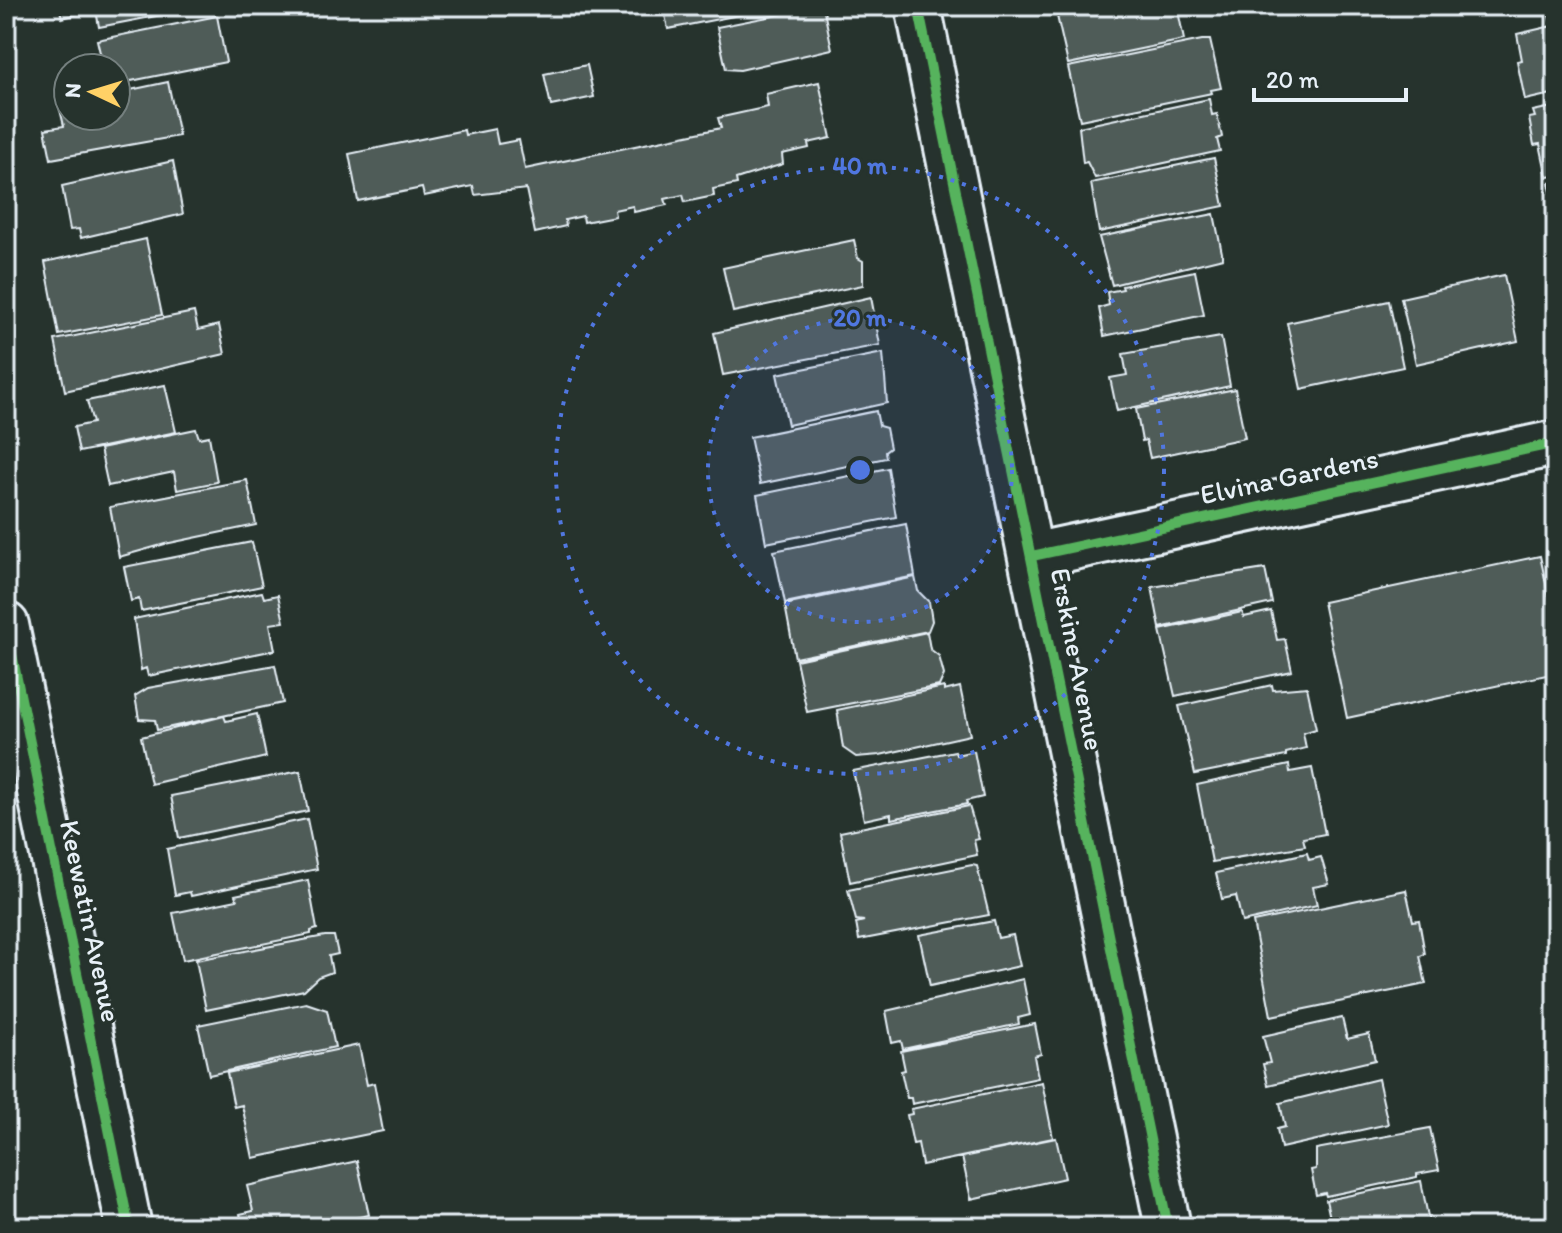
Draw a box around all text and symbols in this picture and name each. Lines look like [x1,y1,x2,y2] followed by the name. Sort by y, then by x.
[52,52,132,132] north arrow
[1254,52,1406,102] scale bar
[1266,65,1319,94] text: 20 m
[59,82,87,99] text: N
[833,151,888,180] text: 40 m
[834,303,887,332] text: 20 m
[1197,441,1381,511] street label: Elvina Gardens
[846,456,874,484] centre of rings
[1044,565,1112,753] street label: Erskine Avenue
[53,817,129,1025] street label: Keewatin Avenue

